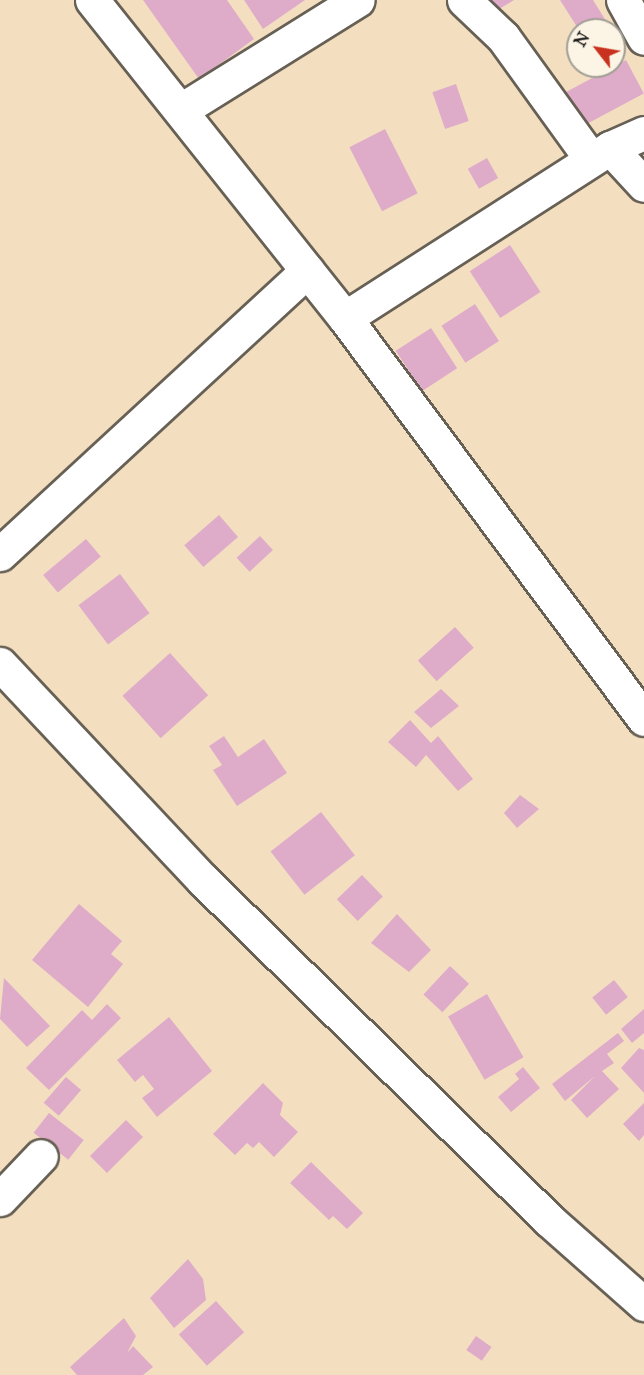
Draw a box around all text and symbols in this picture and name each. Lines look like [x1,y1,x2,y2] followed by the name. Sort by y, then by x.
[566,18,626,78] north arrow
[570,29,593,50] text: N

